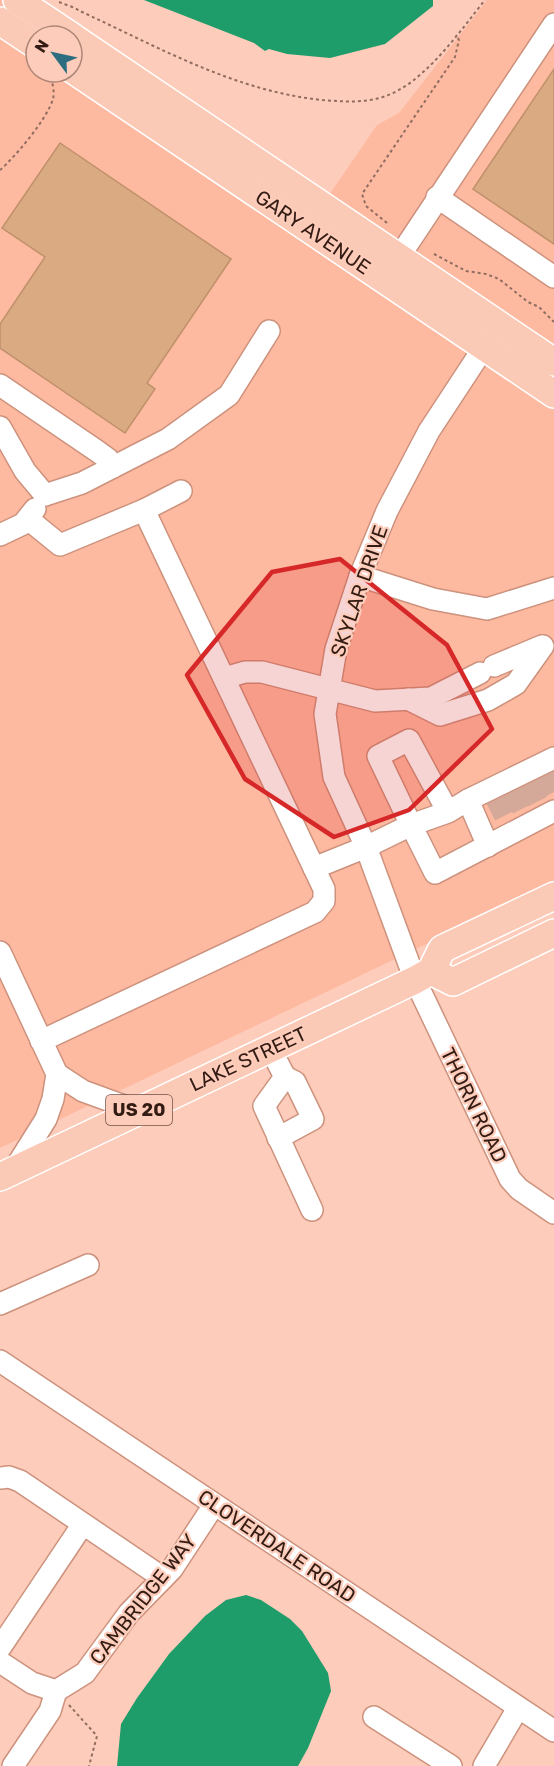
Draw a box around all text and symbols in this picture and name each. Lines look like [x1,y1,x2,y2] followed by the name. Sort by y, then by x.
[24,24,84,84] north arrow
[31,36,53,56] text: N
[251,185,375,279] street label: GARY AVENUE
[325,522,393,660] street label: SKYLAR DRIVE
[186,1021,311,1097] street label: LAKE STREET
[436,1044,512,1166] street label: THORN ROAD
[106,1095,172,1125] road number: US 20
[194,1484,360,1608] street label: CLOVERDALE ROAD
[85,1529,201,1669] street label: CAMBRIDGE WAY

